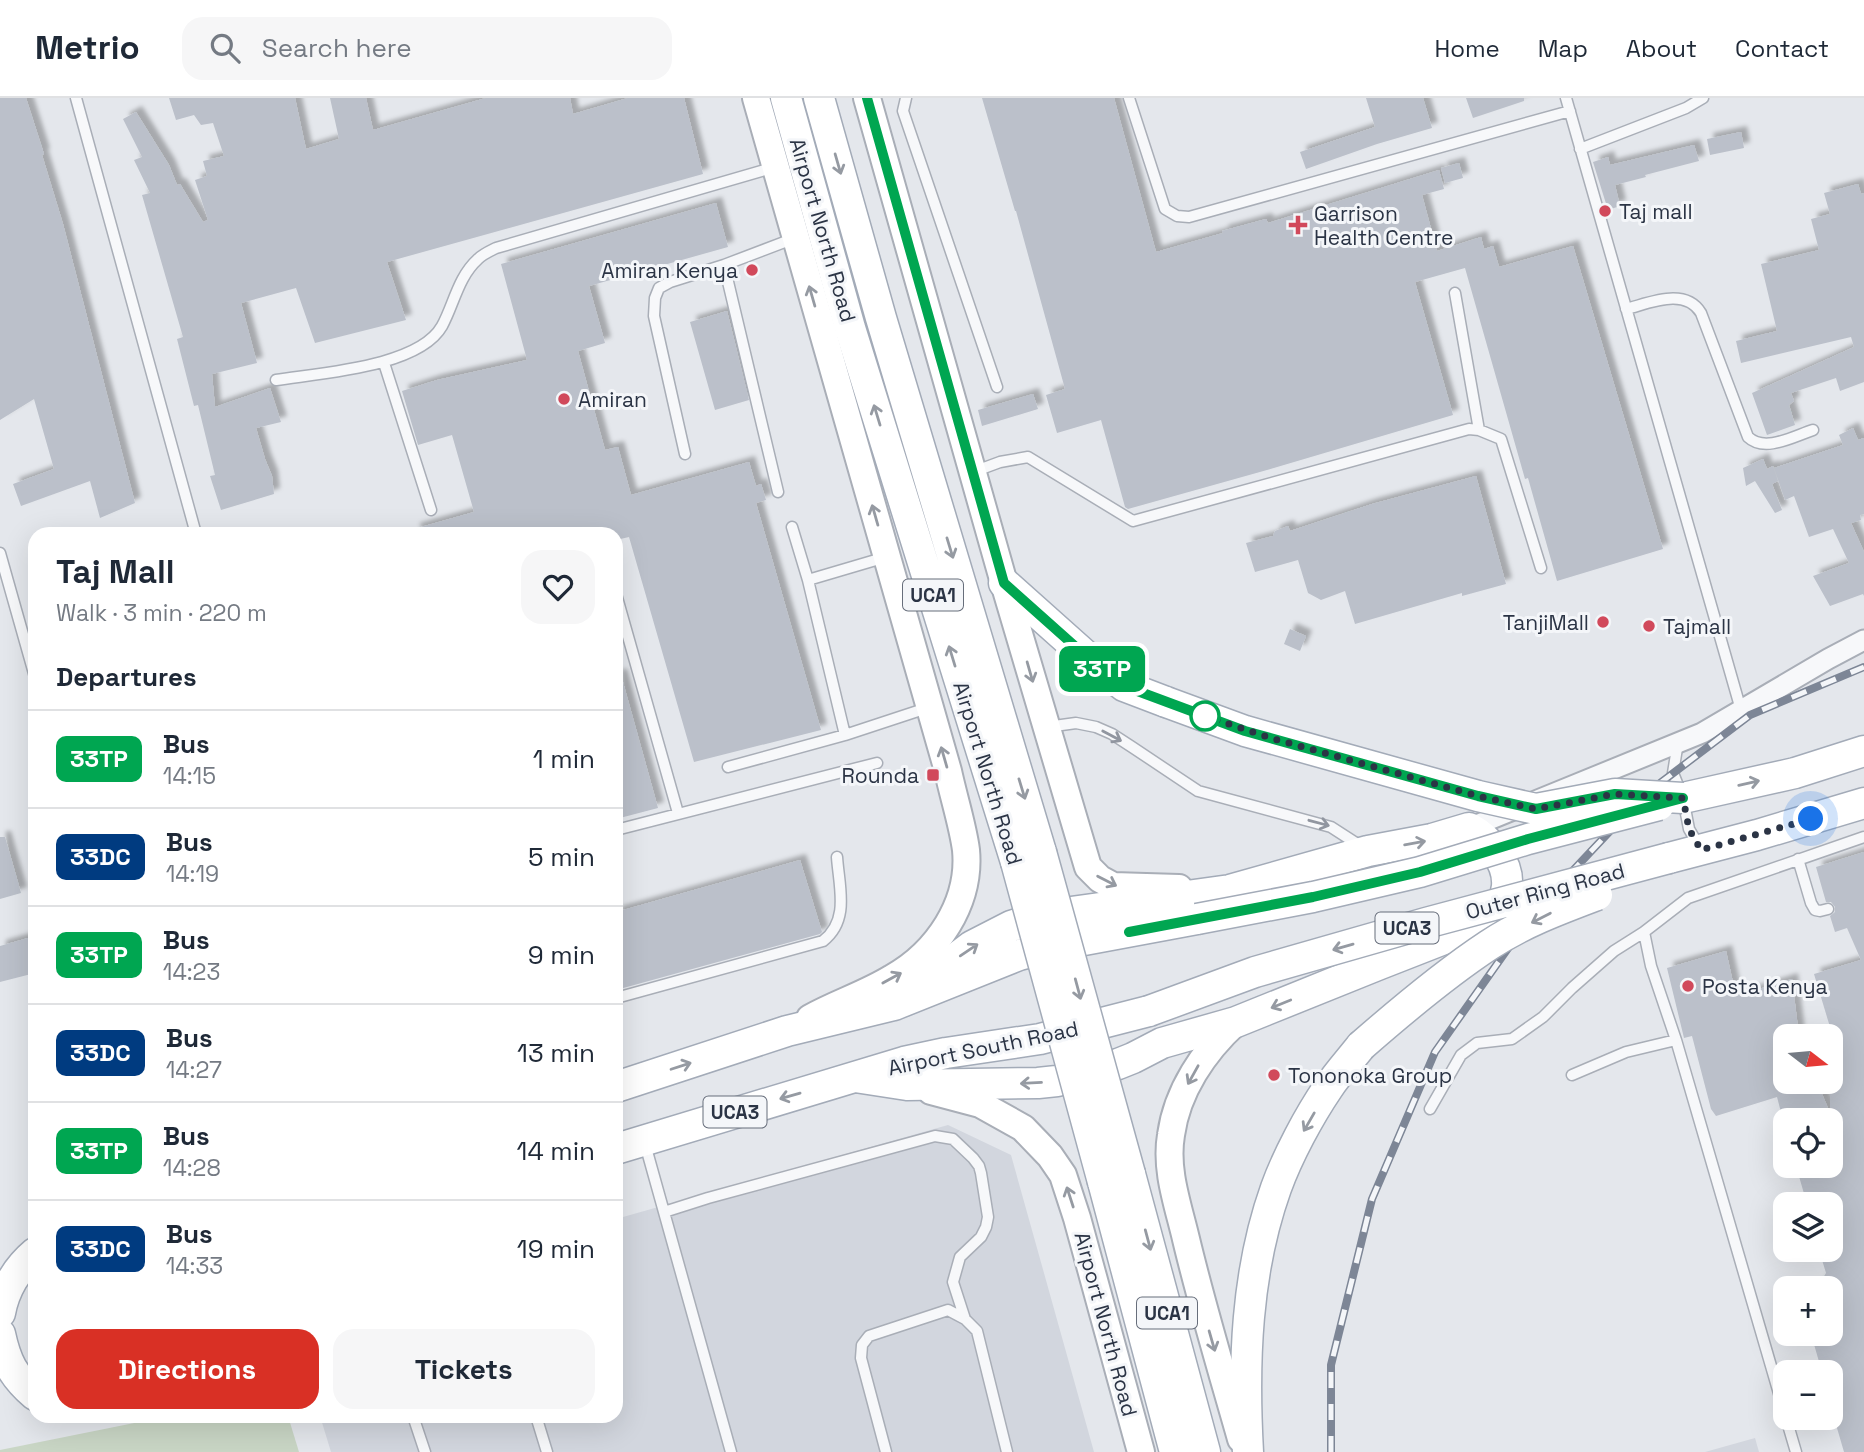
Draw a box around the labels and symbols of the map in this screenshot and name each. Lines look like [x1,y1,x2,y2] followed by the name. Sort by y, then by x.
[784,135,862,325] street label: Airport North Road
[832,152,845,174] one-way arrow
[1619,198,1693,225] place label: Taj mall
[1314,200,1453,251] place label: Garrison Health Centre
[1597,203,1613,219] marker: Taj mall
[1288,215,1308,235] marker: Garrison Health Centre
[601,257,738,284] place label: Amiran Kenya
[744,262,760,278] marker: Amiran Kenya
[805,286,818,308] one-way arrow
[578,386,647,413] place label: Amiran
[556,391,572,407] marker: Amiran
[870,405,883,427] one-way arrow
[867,504,880,526] one-way arrow
[944,536,957,558] one-way arrow
[903,580,963,610] road number: UCA1
[1503,609,1589,636] place label: TanjiMall
[1663,613,1731,640] place label: Tajmall
[1595,614,1611,630] marker: TanjiMall
[1641,618,1657,634] marker: Tajmall
[945,645,958,667] one-way arrow
[1053,646,1151,692] line badge: 33TP
[1025,660,1038,682] one-way arrow
[947,678,1029,868] street label: Airport North Road
[1190,701,1220,731] unlabelled marker
[1101,729,1122,743] one-way arrow
[937,747,950,769] one-way arrow
[841,762,919,789] place label: Rounda
[925,767,941,783] marker: Rounda
[1737,776,1760,789] one-way arrow
[1016,778,1029,800] one-way arrow
[1793,801,1828,836] your location
[1308,818,1330,831] one-way arrow
[1403,835,1426,849] one-way arrow
[1462,857,1628,925] street label: Outer Ring Road
[1096,874,1117,888] one-way arrow
[1531,911,1551,925] one-way arrow
[1376,912,1438,944] road number: UCA3
[1332,941,1355,954] one-way arrow
[958,942,978,956] one-way arrow
[881,971,901,985] one-way arrow
[1702,973,1828,1000] place label: Posta Kenya
[1073,978,1086,1000] one-way arrow
[1680,978,1696,994] marker: Posta Kenya
[1270,998,1292,1011] one-way arrow
[885,1015,1081,1081] street label: Airport South Road
[1773,1024,1843,1094] north arrow
[670,1059,692,1072] one-way arrow
[1288,1062,1452,1089] place label: Tononoka Group
[1186,1064,1200,1084] one-way arrow
[1266,1067,1282,1083] marker: Tononoka Group
[1020,1076,1043,1089] one-way arrow
[779,1091,801,1104] one-way arrow
[704,1096,766,1128] road number: UCA3
[1301,1112,1315,1132] one-way arrow
[1063,1187,1075,1209] one-way arrow
[1068,1229,1144,1419] street label: Airport North Road
[1142,1229,1155,1251] one-way arrow
[1137,1298,1197,1329] road number: UCA1
[1207,1330,1220,1352] one-way arrow

